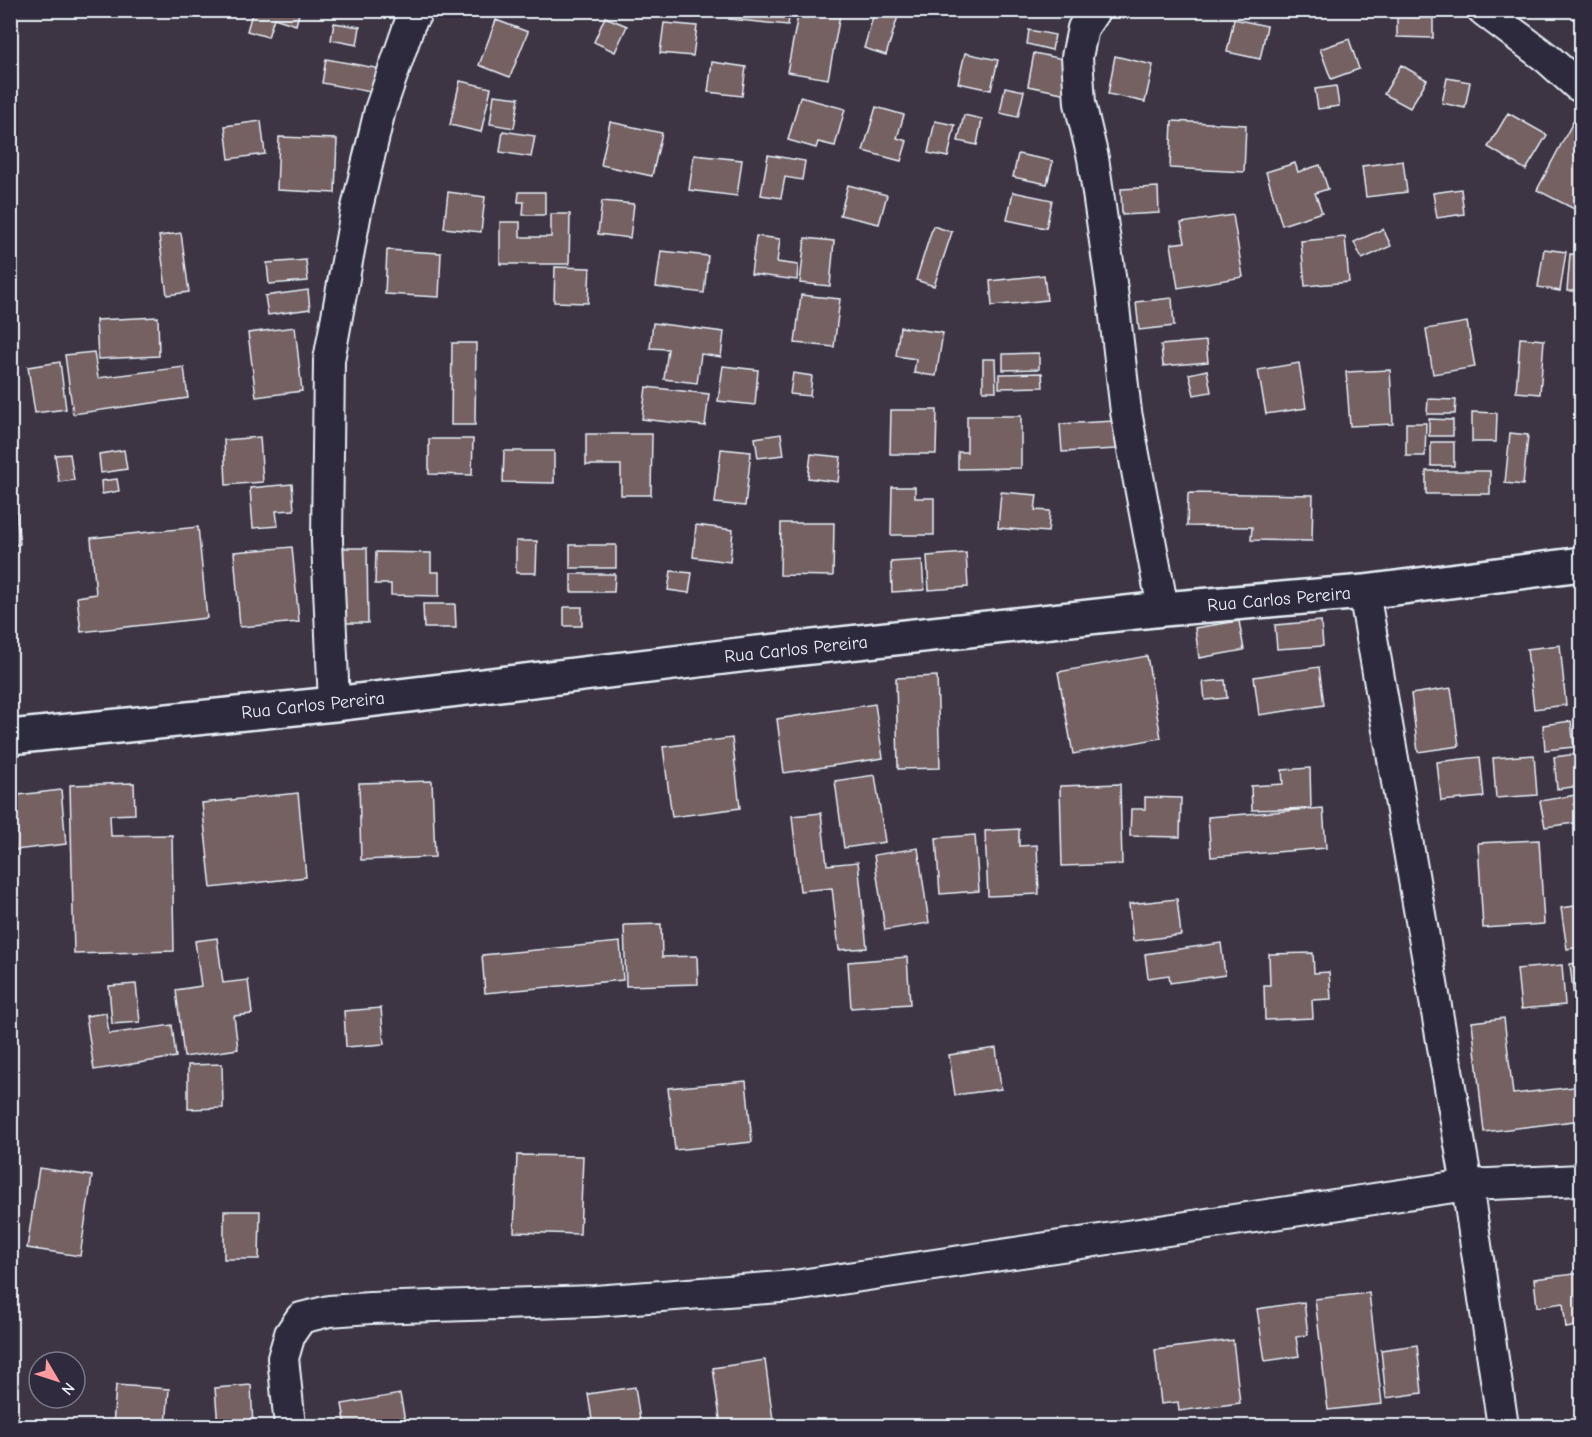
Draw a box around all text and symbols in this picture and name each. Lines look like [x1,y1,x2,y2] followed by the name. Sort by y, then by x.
[1206,583,1352,616] street label: Rua Carlos Pereira
[723,632,869,667] street label: Rua Carlos Pereira
[240,688,386,723] street label: Rua Carlos Pereira
[27,1350,87,1410] north arrow
[58,1379,78,1399] text: N

